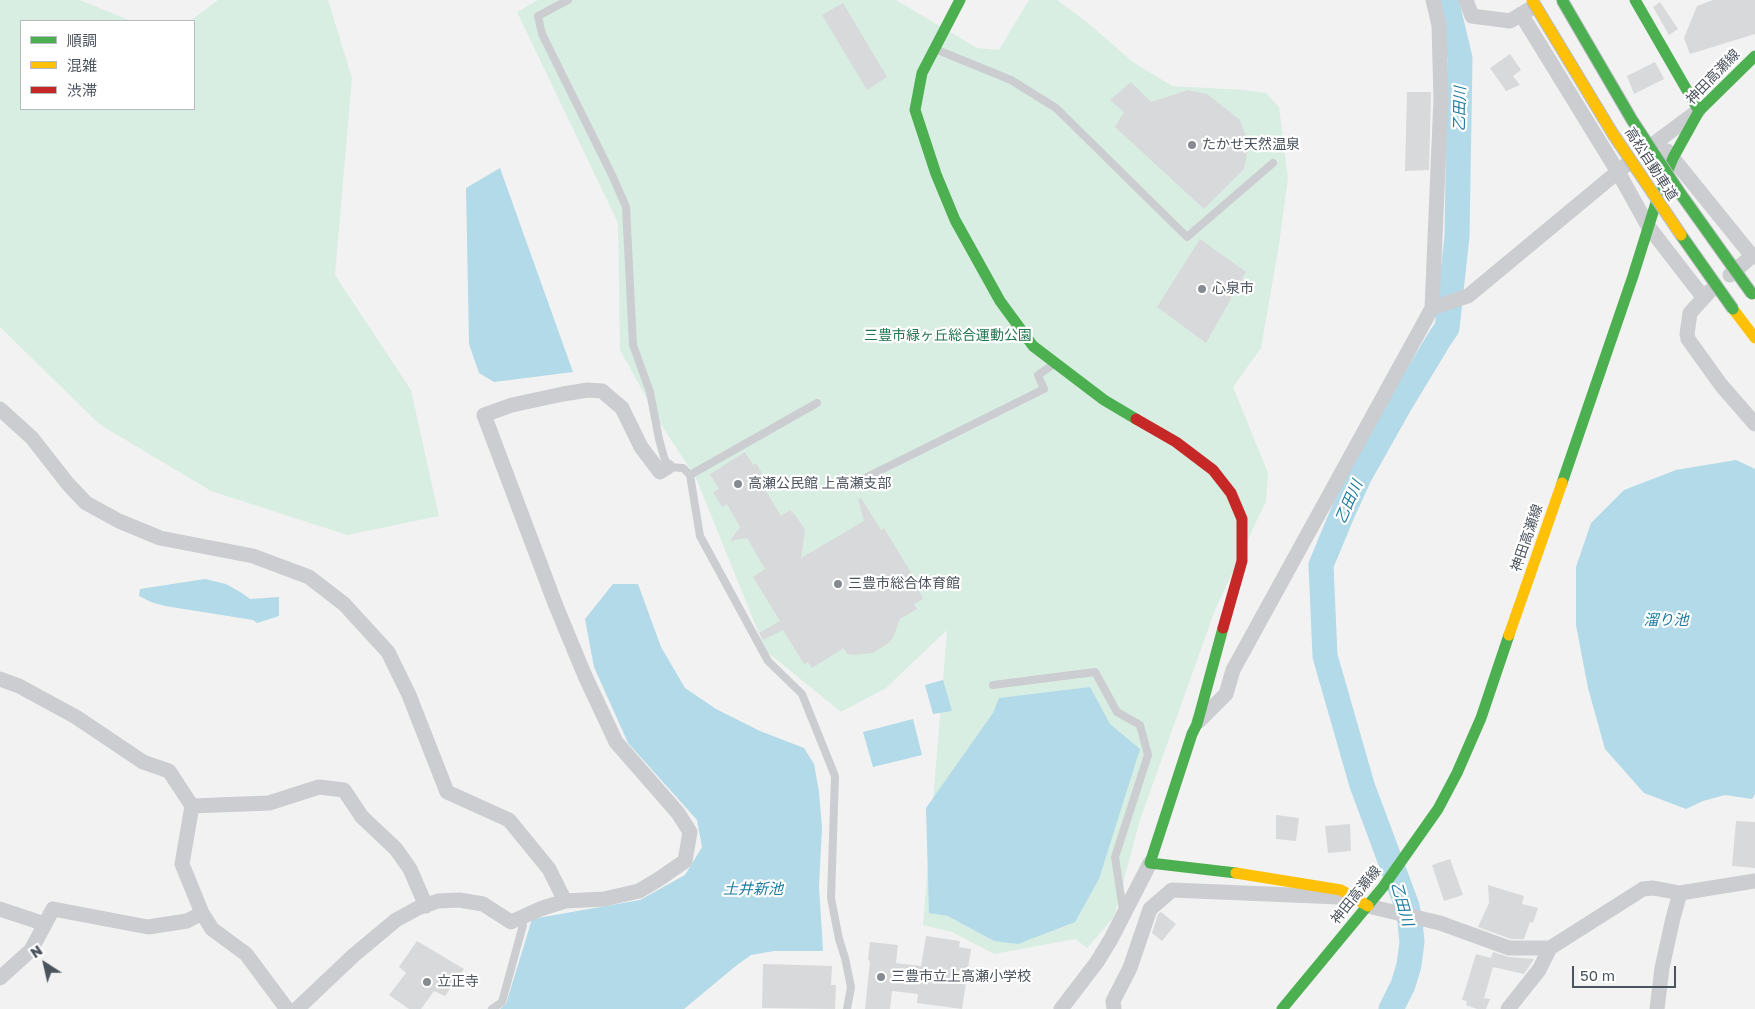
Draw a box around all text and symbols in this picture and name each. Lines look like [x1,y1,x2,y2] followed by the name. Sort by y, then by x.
[20,20,195,110] legend
[67,31,97,49] text: 順調
[1683,46,1743,108] street label: 神田高瀬線
[67,56,97,74] text: 混雑
[67,81,97,99] text: 渋滞
[1451,86,1469,132] water label: 乙田川
[1621,124,1681,204] street label: 高松自動車道
[1202,137,1300,153] place label: たかせ天然温泉
[1186,139,1198,151] marker: たかせ天然温泉
[1212,281,1254,297] place label: 心泉市
[1196,283,1208,295] marker: 心泉市
[864,328,1032,344] park label: 三豊市緑ヶ丘総合運動公園
[748,476,891,492] place label: 高瀬公民館 上高瀬支部
[732,478,744,490] marker: 高瀬公民館 上高瀬支部
[1332,478,1366,526] water label: 乙田川
[1508,502,1546,574] street label: 神田高瀬線
[848,576,960,592] place label: 三豊市総合体育館
[832,578,844,590] marker: 三豊市総合体育館
[1644,611,1688,629] water label: 溜り池
[1327,863,1385,927] street label: 神田高瀬線
[723,880,783,898] water label: 土井新池
[1387,880,1417,928] water label: 乙田川
[20,939,70,989] north arrow
[27,941,45,961] text: N
[1575,956,1679,988] scale bar
[1580,966,1615,984] text: 50 m
[891,969,1031,985] place label: 三豊市立上高瀬小学校
[875,971,887,983] marker: 三豊市立上高瀬小学校
[437,974,479,990] place label: 立正寺
[421,976,433,988] marker: 立正寺

